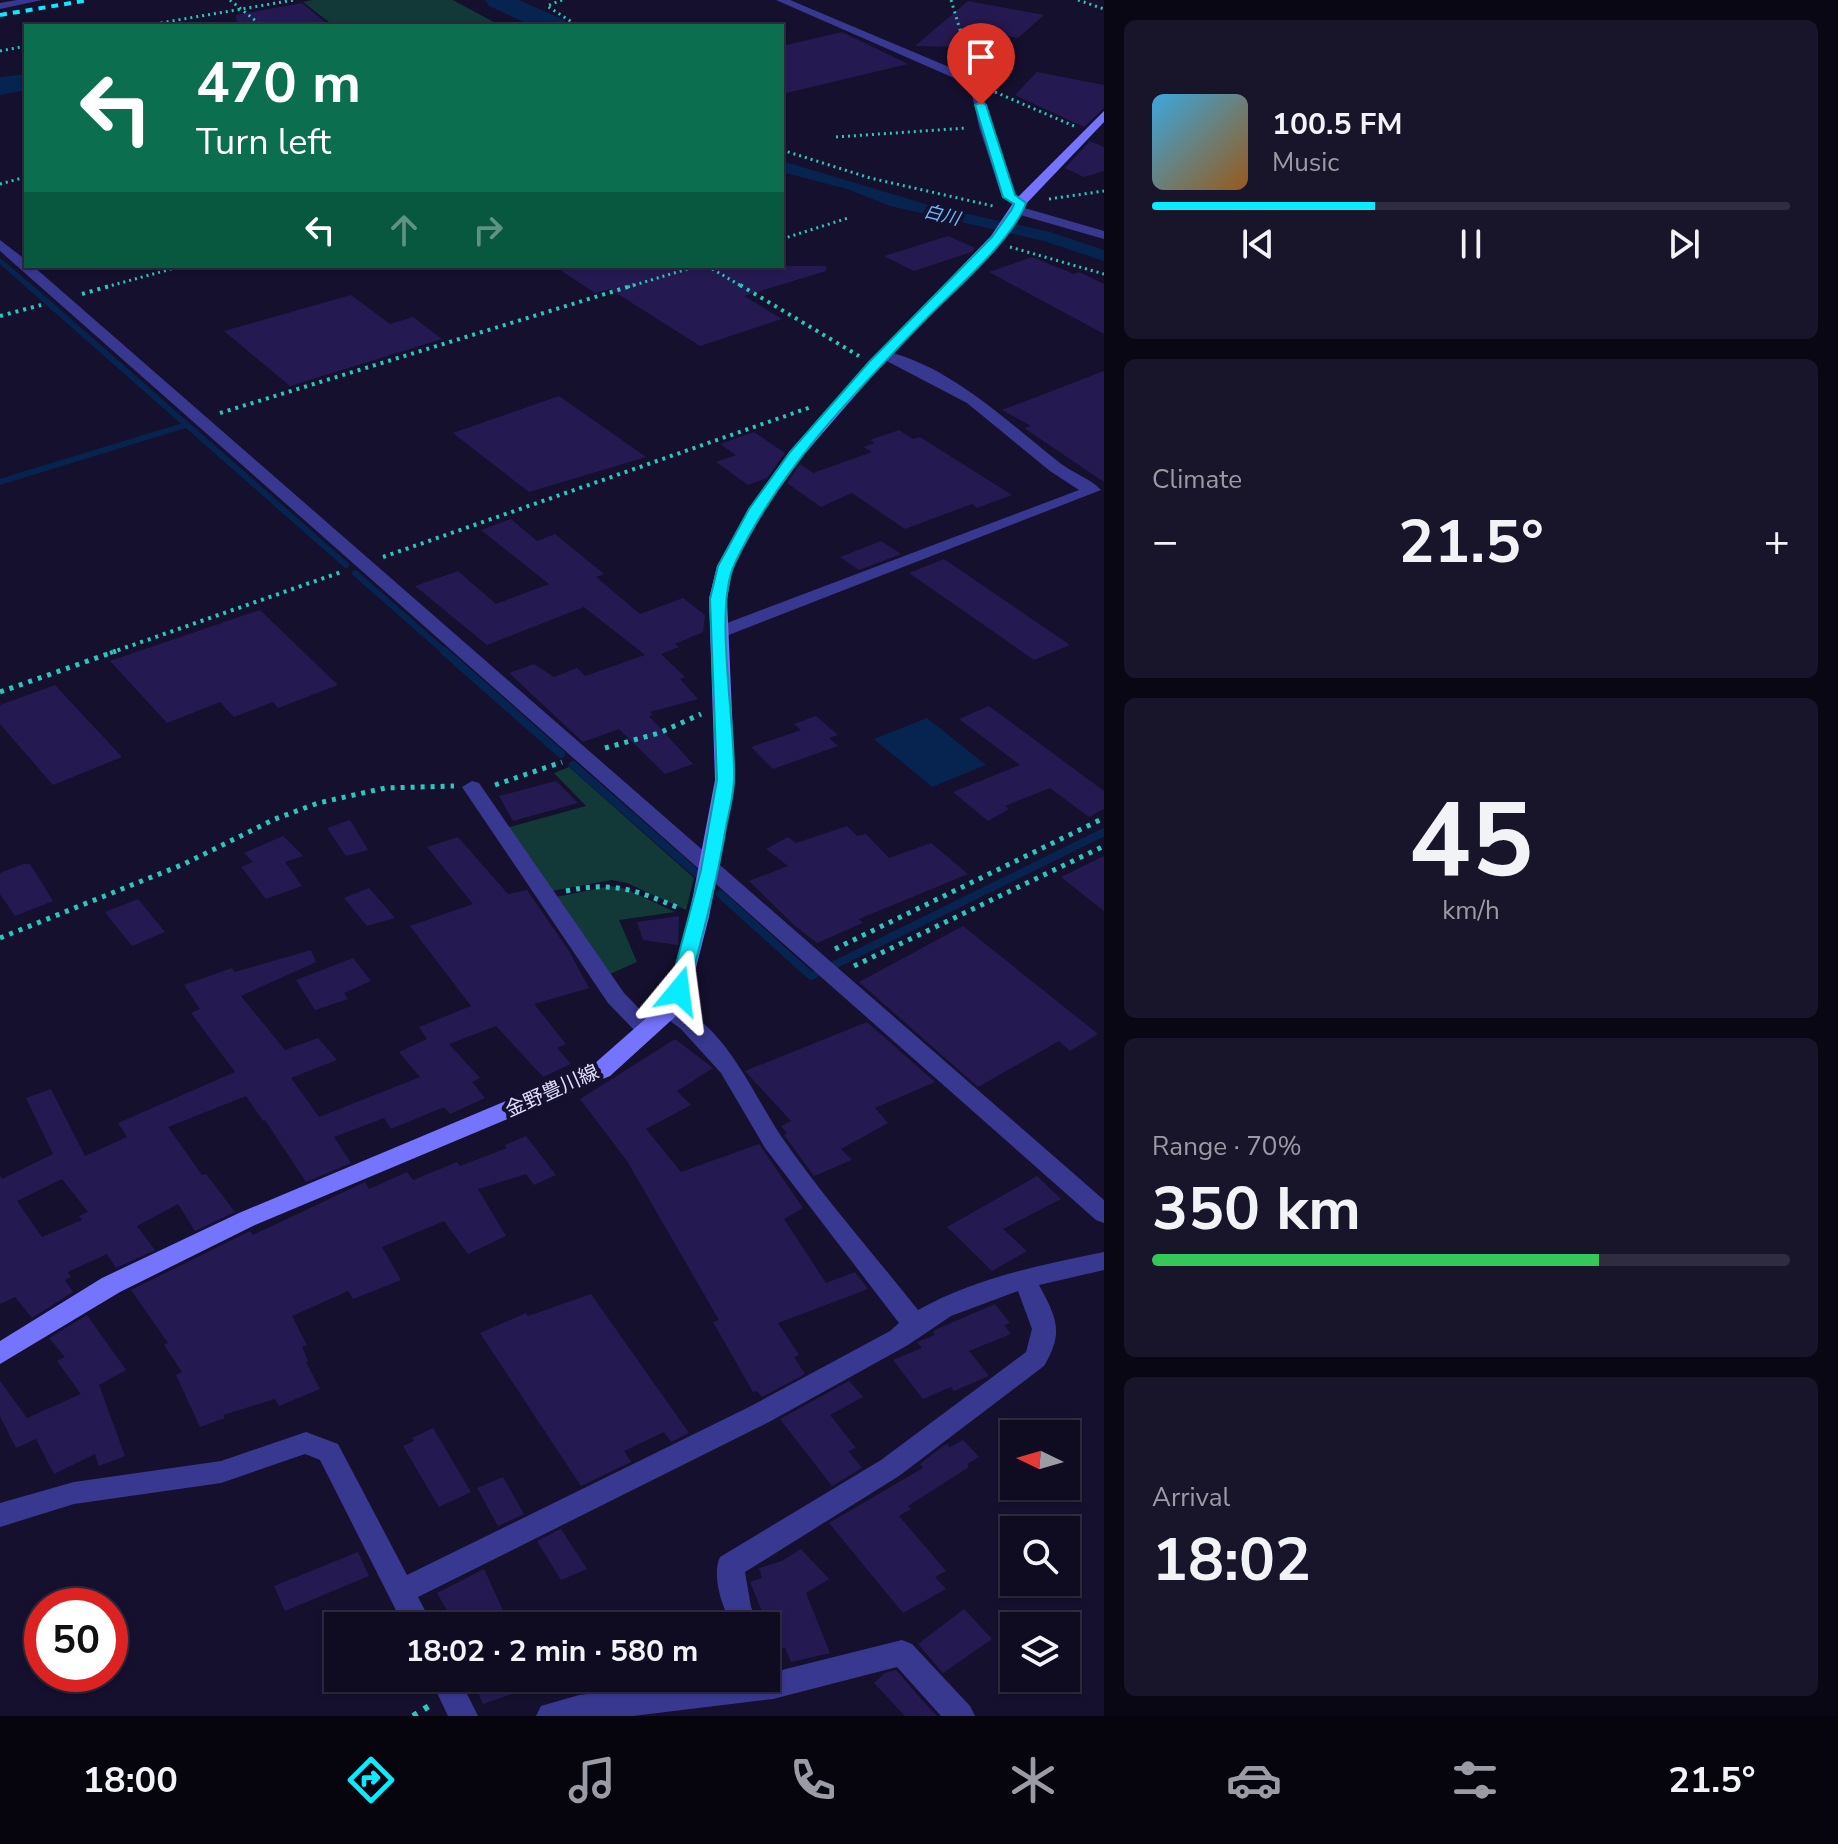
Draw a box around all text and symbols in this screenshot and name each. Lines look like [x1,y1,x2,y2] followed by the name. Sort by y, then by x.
[947,23,1015,105] pin
[959,35,1003,79] icon: arrive
[196,45,361,122] text: 470 m
[64,56,168,160] icon: left
[1272,104,1402,145] text: 100.5 FM
[196,118,331,167] text: Turn left
[1272,145,1339,180] text: Music
[922,199,964,231] water label: 白川
[298,208,342,252] icon: left
[382,208,426,252] icon: ahead
[466,208,510,252] icon: right
[1236,222,1280,266] icon: previous
[1449,222,1493,266] icon: pause
[1662,222,1706,266] icon: next
[1152,462,1242,497] text: Climate
[1398,501,1544,583] text: 21.5°
[1152,512,1178,572] text: −
[1764,512,1790,572] text: +
[1409,770,1533,912] text: 45
[1442,893,1500,928] text: km/h
[637,949,721,1033] position arrow
[501,1058,603,1124] street label: 金野豊川線
[1152,1129,1302,1164] text: Range · 70%
[1152,1168,1361,1250] text: 350 km
[1000,1420,1080,1500] north arrow
[1000,1420,1080,1692] map controls
[1152,1480,1230,1515] text: Arrival
[1000,1516,1080,1596] button: search
[1152,1519,1311,1601] text: 18:02
[24,1588,128,1692] speed limit sign: 50
[1000,1612,1080,1692] button: layers
[406,1631,698,1672] text: 18:02 · 2 min · 580 m
[343,1752,399,1808] icon: directions
[564,1752,620,1808] icon: music
[785,1752,841,1808] icon: phone
[1005,1752,1061,1808] icon: climate
[1226,1752,1282,1808] icon: car
[1447,1752,1503,1808] icon: filters
[82,1756,178,1805] text: 18:00
[1668,1756,1756,1805] text: 21.5°

